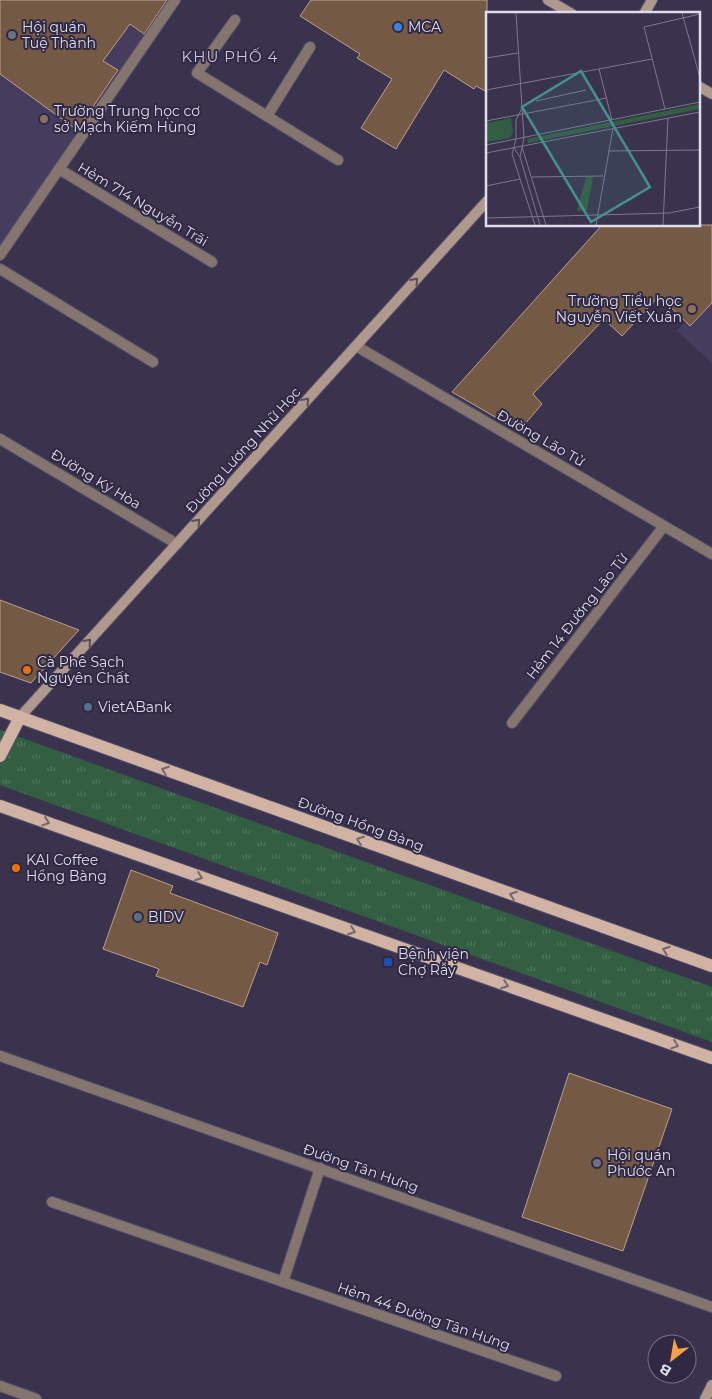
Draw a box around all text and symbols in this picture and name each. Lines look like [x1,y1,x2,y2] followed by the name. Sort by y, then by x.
[486,12,700,226] inset map
[22,18,96,52] place label: Hội quán Tuệ Thành
[408,18,442,36] place label: MCA
[392,21,404,33] marker: MCA
[6,29,18,41] marker: Hội quán Tuệ Thành
[182,47,278,66] district label: KHU PHỐ 4
[54,102,200,136] place label: Trường Trung học cơ sở Mạch Kiếm Hùng
[38,113,50,125] marker: Trường Trung học cơ sở Mạch Kiếm Hùng
[75,158,211,250] street label: Hẻm 714 Nguyễn Trãi
[409,277,418,286] one-way arrow
[556,292,682,326] place label: Trường Tiểu học Nguyễn Viết Xuân
[686,303,698,315] marker: Trường Tiểu học Nguyễn Viết Xuân
[182,383,304,517] street label: Đường Lương Nhữ Học
[300,398,309,407] one-way arrow
[494,406,589,471] street label: Đường Lão Tử
[48,445,144,513] street label: Đường Ký Hòa
[191,518,200,527] one-way arrow
[522,549,632,683] street label: Hẻm 14 Đường Lão Tử
[82,639,91,648] one-way arrow
[37,653,130,687] place label: Cà Phê Sạch Nguyên Chất
[21,664,33,676] marker: Cà Phê Sạch Nguyên Chất
[98,698,172,716] place label: VietABank
[82,701,94,713] marker: VietABank
[162,766,170,776] one-way arrow
[295,793,427,855] street label: Đường Hồng Bàng
[41,816,50,826] one-way arrow
[357,836,365,846] one-way arrow
[26,851,107,885] place label: KAI Coffee Hồng Bàng
[10,862,22,874] marker: KAI Coffee Hồng Bàng
[194,871,203,881] one-way arrow
[509,891,518,901] one-way arrow
[148,908,184,926] place label: BIDV
[132,911,144,923] marker: BIDV
[348,925,356,935] one-way arrow
[398,945,469,979] place label: Bệnh viện Chợ Rẫy
[662,946,671,956] one-way arrow
[382,956,394,968] marker: Bệnh viện Chợ Rẫy
[501,979,509,989] one-way arrow
[671,1040,679,1050] one-way arrow
[301,1140,421,1196] street label: Đường Tân Hưng
[607,1146,676,1180] place label: Hội quán Phước An
[591,1157,603,1169] marker: Hội quán Phước An
[335,1278,513,1354] street label: Hẻm 44 Đường Tân Hưng
[647,1334,697,1384] north arrow
[656,1360,675,1381] text: B

